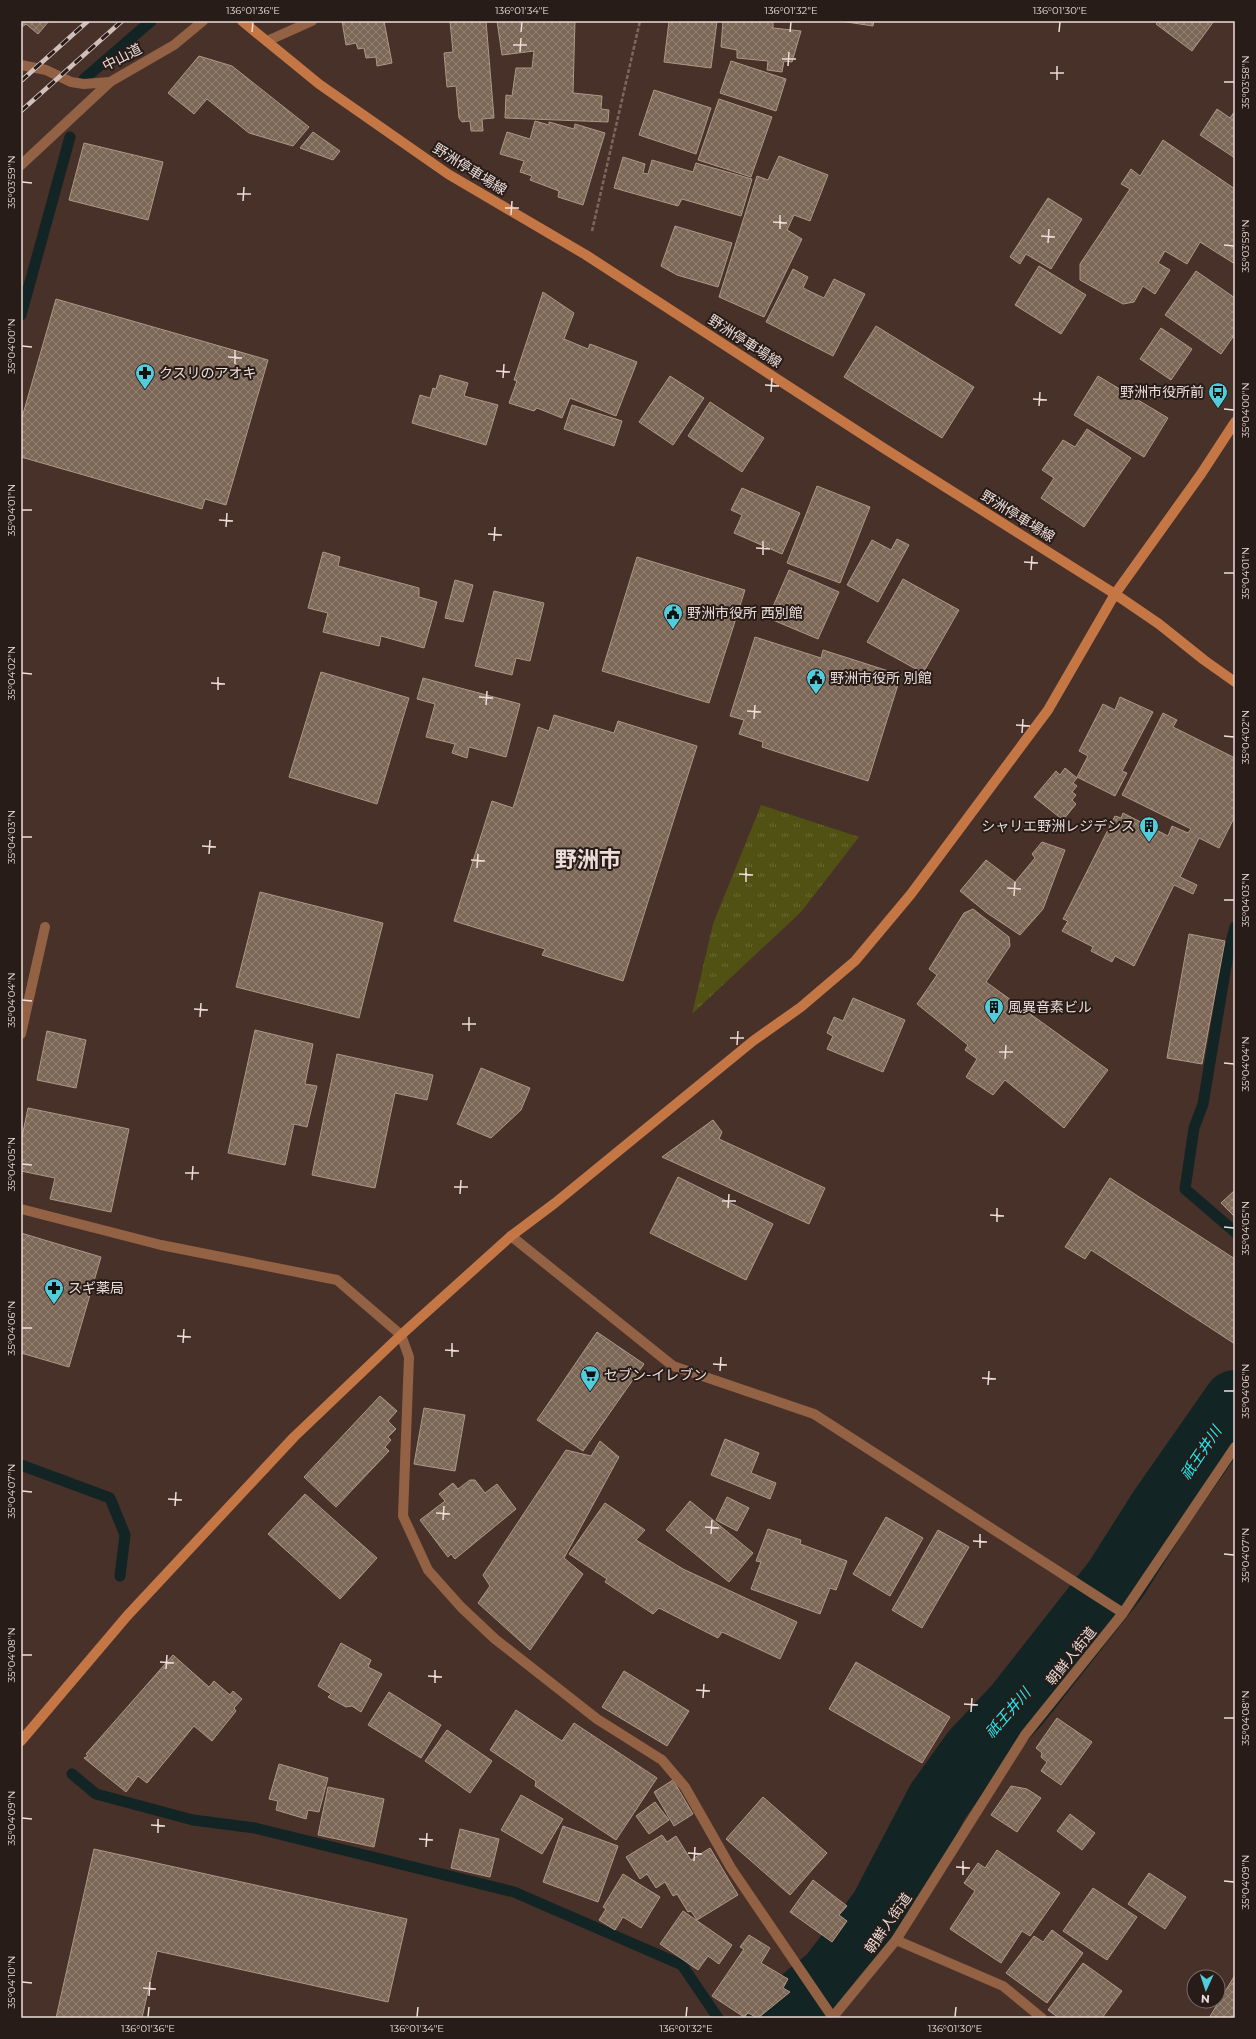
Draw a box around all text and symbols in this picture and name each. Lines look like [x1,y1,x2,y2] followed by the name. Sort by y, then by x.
[226,4,280,17] text: 136°01'36"E
[495,4,549,17] text: 136°01'34"E
[764,4,818,17] text: 136°01'32"E
[1033,4,1088,17] text: 136°01'30"E
[99,39,145,75] street label: 中山道
[1239,55,1252,109] text: 35°03'58"N
[430,139,510,199] street label: 野洲停車場線
[5,155,18,209] text: 35°03'59"N
[1239,219,1252,273] text: 35°03'59"N
[705,311,785,371] street label: 野洲停車場線
[5,318,18,374] text: 35°04'00"N
[134,362,156,390] pharmacy icon: クスリのアオキ
[159,364,257,382] place label: クスリのアオキ
[1207,381,1229,409] bus stop icon: 野洲市役所前
[1239,382,1252,438] text: 35°04'00"N
[1120,383,1204,401] place label: 野洲市役所前
[5,484,18,536] text: 35°04'01"N
[978,486,1058,546] street label: 野洲停車場線
[1239,547,1252,599] text: 35°04'01"N
[662,602,684,630] public building icon: 野洲市役所 西別館
[687,604,803,622] place label: 野洲市役所 西別館
[5,646,18,700] text: 35°04'02"N
[805,667,827,695] public building icon: 野洲市役所 別館
[830,669,932,687] place label: 野洲市役所 別館
[1239,710,1252,764] text: 35°04'02"N
[5,810,18,864] text: 35°04'03"N
[1138,815,1160,843] building icon: シャリエ野洲レジデンス
[981,817,1135,835] place label: シャリエ野洲レジデンス
[555,846,621,873] district label: 野洲市
[1239,873,1252,927] text: 35°04'03"N
[5,972,18,1028] text: 35°04'04"N
[983,996,1005,1024] building icon: 風異音素ビル
[1008,998,1092,1016] place label: 風異音素ビル
[1239,1036,1252,1092] text: 35°04'04"N
[5,1137,18,1191] text: 35°04'05"N
[1239,1201,1252,1255] text: 35°04'05"N
[43,1277,65,1305] pharmacy icon: スギ薬局
[68,1279,124,1297] place label: スギ薬局
[5,1301,18,1355] text: 35°04'06"N
[579,1364,601,1392] supermarket icon: セブン-イレブン
[1239,1364,1252,1418] text: 35°04'06"N
[604,1366,707,1384] place label: セブン-イレブン
[1176,1421,1226,1483] water label: 祇王井川
[5,1464,18,1518] text: 35°04'07"N
[1239,1528,1252,1582] text: 35°04'07"N
[1042,1623,1100,1689] street label: 朝鮮人街道
[5,1627,18,1683] text: 35°04'08"N
[981,1682,1036,1742] water label: 祇王井川
[1239,1690,1252,1746] text: 35°04'08"N
[5,1791,18,1845] text: 35°04'09"N
[1239,1855,1252,1909] text: 35°04'09"N
[861,1889,915,1957] street label: 朝鮮人街道
[5,1956,18,2008] text: 35°04'10"N
[1186,1969,1226,2009] north arrow
[1201,1992,1210,2006] text: N
[121,2022,175,2035] text: 136°01'36"E
[390,2022,444,2035] text: 136°01'34"E
[659,2022,713,2035] text: 136°01'32"E
[928,2022,983,2035] text: 136°01'30"E

